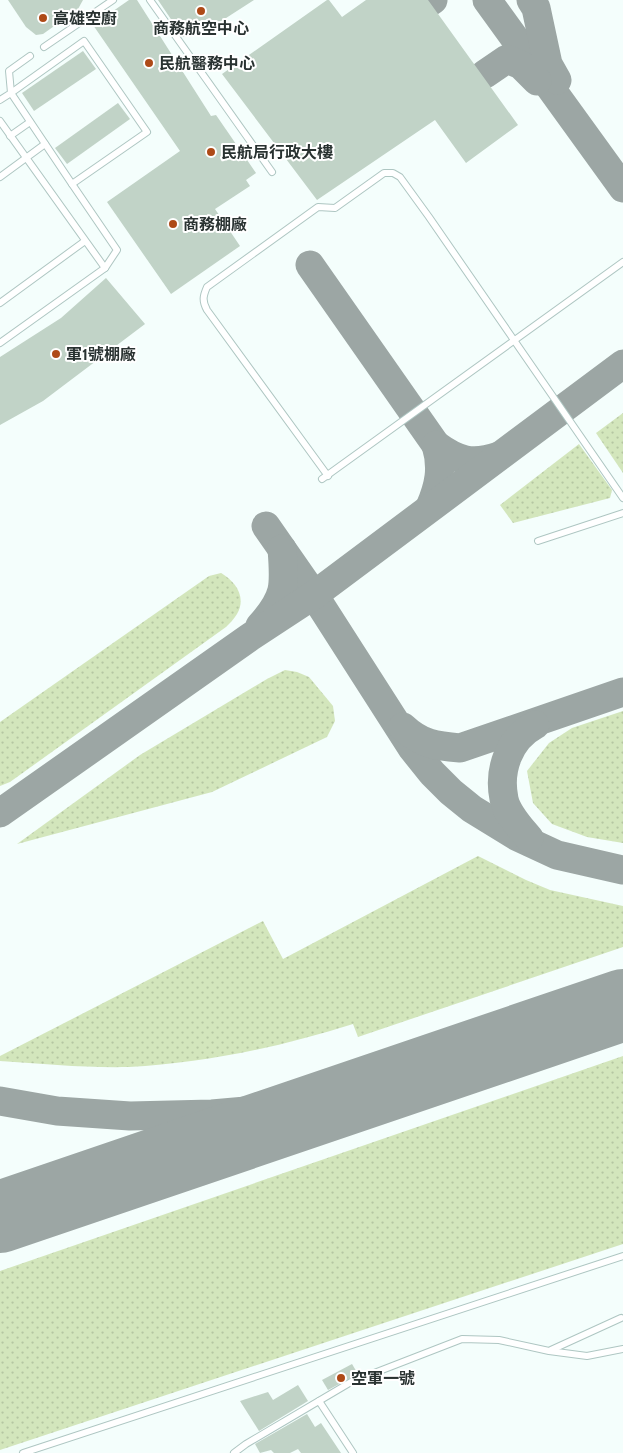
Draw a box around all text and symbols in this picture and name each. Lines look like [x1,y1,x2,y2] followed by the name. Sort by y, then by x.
[195,5,207,17] marker: 商務航空中心
[53,9,117,28] place label: 高雄空廚
[37,12,49,24] marker: 高雄空廚
[153,19,249,38] place label: 商務航空中心
[159,54,255,73] place label: 民航醫務中心
[143,57,155,69] marker: 民航醫務中心
[221,143,333,162] place label: 民航局行政大樓
[205,146,217,158] marker: 民航局行政大樓
[183,215,247,234] place label: 商務棚廠
[167,218,179,230] marker: 商務棚廠
[66,345,136,364] place label: 軍1號棚廠
[50,348,62,360] marker: 軍1號棚廠
[351,1369,415,1388] place label: 空軍一號
[335,1372,347,1384] marker: 空軍一號

